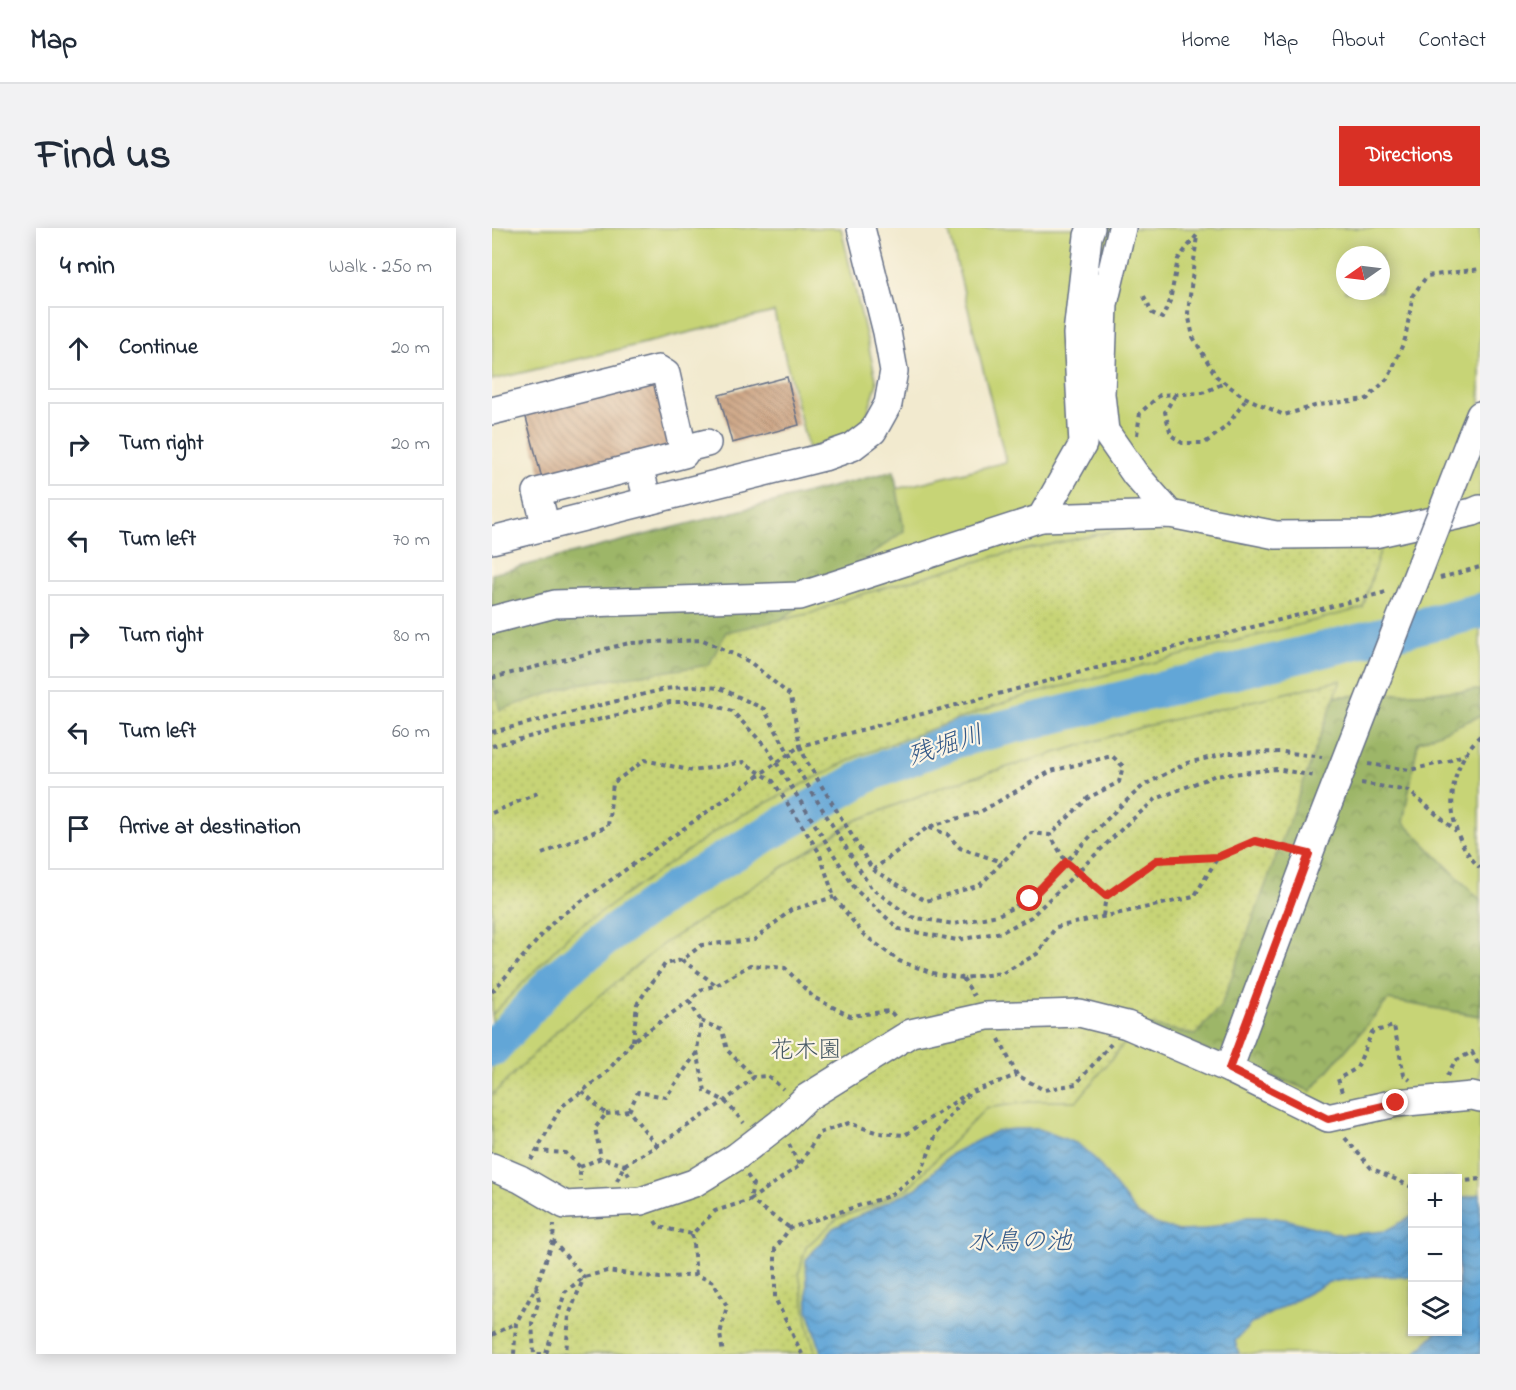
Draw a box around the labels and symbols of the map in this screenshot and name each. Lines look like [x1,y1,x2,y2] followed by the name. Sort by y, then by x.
[1336,246,1390,300] north arrow
[903,717,989,777] water label: 残堀川
[1016,885,1042,911] route start
[770,1034,842,1069] park label: 花木園
[1382,1089,1408,1115] route end
[968,1224,1073,1262] water label: 水鳥の池

